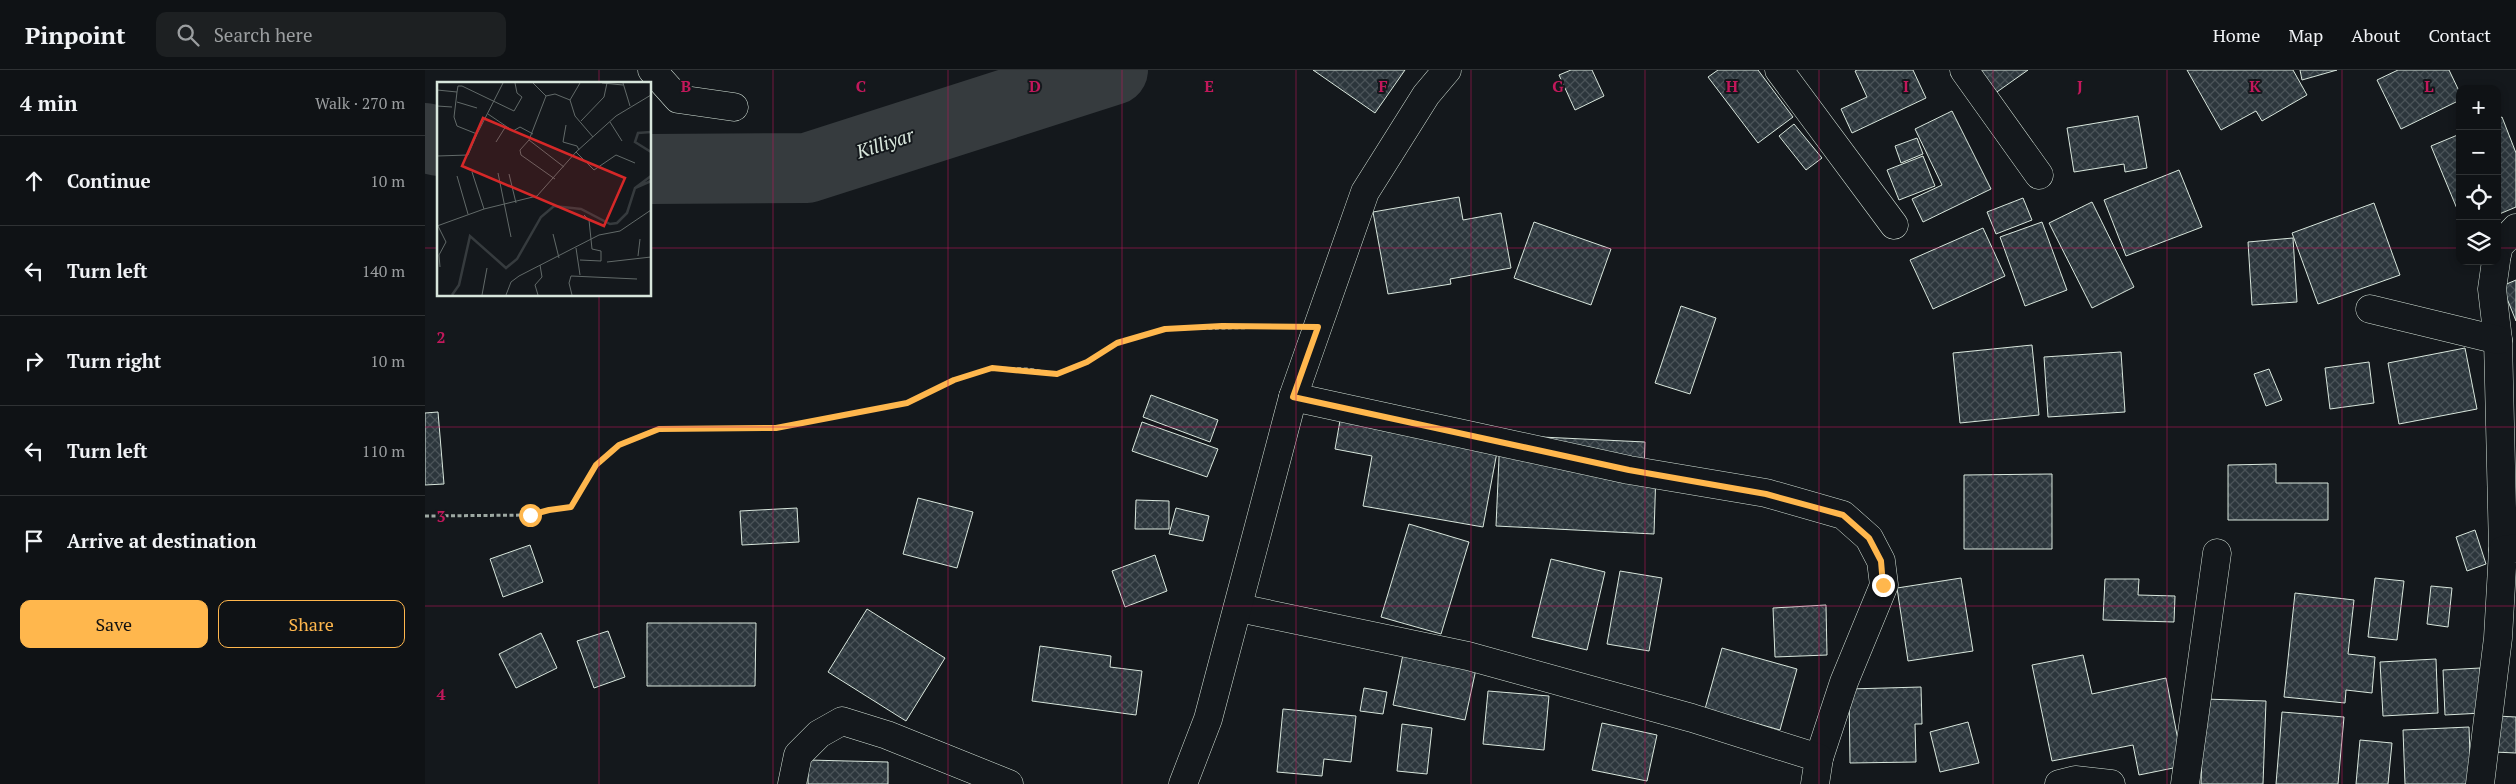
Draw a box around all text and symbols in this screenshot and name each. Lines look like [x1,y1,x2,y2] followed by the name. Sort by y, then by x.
[156,12,506,57] search box
[25,19,126,51] text: Pinpoint
[174,21,202,49] icon: search
[214,22,312,47] text: Search here
[2213,23,2260,47] text: Home
[2288,23,2323,47] text: Map
[2351,23,2400,47] text: About
[2428,23,2491,47] text: Contact
[681,75,691,97] text: B
[856,75,866,97] text: C
[1029,75,1041,97] text: D
[1204,75,1214,97] text: E
[1378,75,1388,97] text: F
[1552,75,1564,97] text: G
[1726,75,1738,97] text: H
[1903,75,1909,97] text: I
[2077,75,2083,97] text: J
[2249,75,2261,97] text: K
[2424,75,2434,97] text: L
[437,82,651,296] inset map
[2456,85,2501,265] map controls
[2456,85,2501,130] button: +
[20,89,77,117] text: 4 min
[315,92,405,114] text: Walk · 270 m
[852,121,917,164] water label: Killiyar
[2456,130,2501,175] button: −
[20,167,48,195] icon: ahead
[67,168,151,193] text: Continue
[370,170,405,192] text: 10 m
[2456,175,2501,220] button: locate
[2456,220,2501,265] button: layers
[20,257,48,285] icon: left
[67,258,148,283] text: Turn left
[362,260,405,282] text: 140 m
[436,326,446,348] text: 2
[20,347,48,375] icon: right
[67,348,161,373] text: Turn right
[370,350,405,372] text: 10 m
[20,437,48,465] icon: left
[67,438,148,463] text: Turn left
[362,440,405,462] text: 110 m
[519,504,542,527] route start
[436,505,446,527] text: 3
[20,527,48,555] icon: arrive
[67,528,256,553] text: Arrive at destination
[1872,574,1895,597] route end
[20,600,208,648] button: Save
[218,600,405,648] button: Share
[436,683,446,705] text: 4

